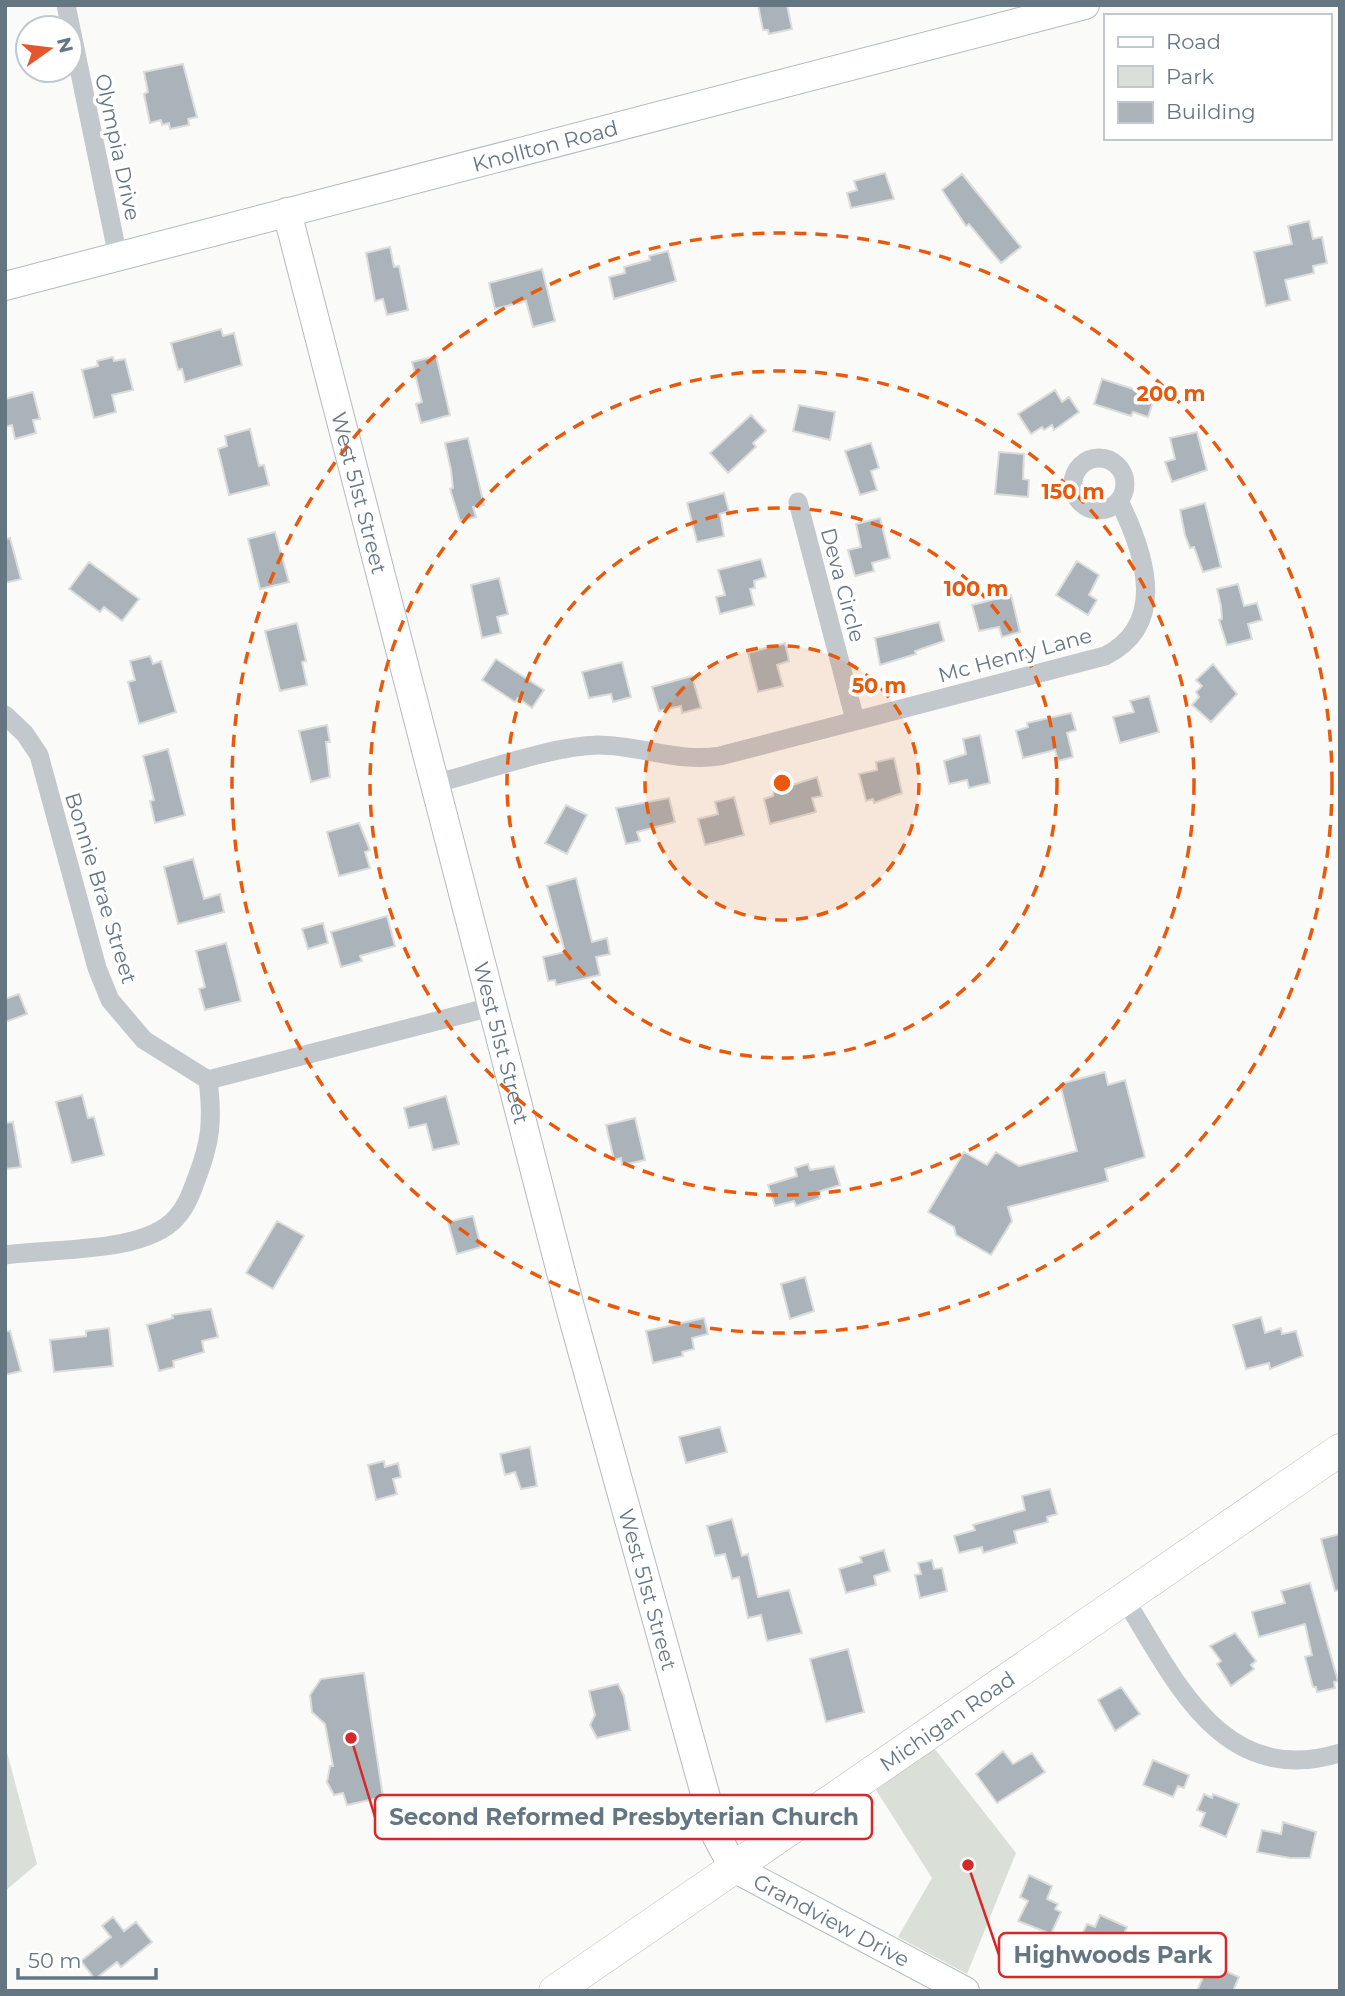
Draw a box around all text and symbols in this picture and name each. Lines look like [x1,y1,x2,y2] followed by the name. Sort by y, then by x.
[14,14,84,84] north arrow
[1104,14,1331,140] legend
[1166,29,1221,54] text: Road
[52,35,78,55] text: N
[1166,64,1214,89] text: Park
[90,71,146,223] street label: Olympia Drive
[1166,99,1256,124] text: Building
[470,115,620,176] street label: Knollton Road
[1137,381,1205,406] text: 200 m
[327,409,392,576] street label: West 51st Street
[1042,479,1104,504] text: 150 m
[816,525,870,645] street label: Deva Circle
[944,576,1008,601] text: 100 m
[935,622,1095,688] street label: Mc Henry Lane
[852,673,906,698] text: 50 m
[770,771,794,795] centre of rings
[60,789,142,987] street label: Bonnie Brae Street
[469,959,535,1126] street label: West 51st Street
[614,1506,683,1673] street label: West 51st Street
[875,1666,1019,1776] street label: Michigan Road
[375,1795,872,1839] callout: Second Reformed Presbyterian Church
[389,1803,859,1831] text: Second Reformed Presbyterian Church
[749,1868,914,1972] street label: Grandview Drive
[999,1933,1226,1977] callout: Highwoods Park
[18,1937,156,1981] scale bar
[1014,1941,1213,1969] text: Highwoods Park
[28,1948,82,1973] text: 50 m

